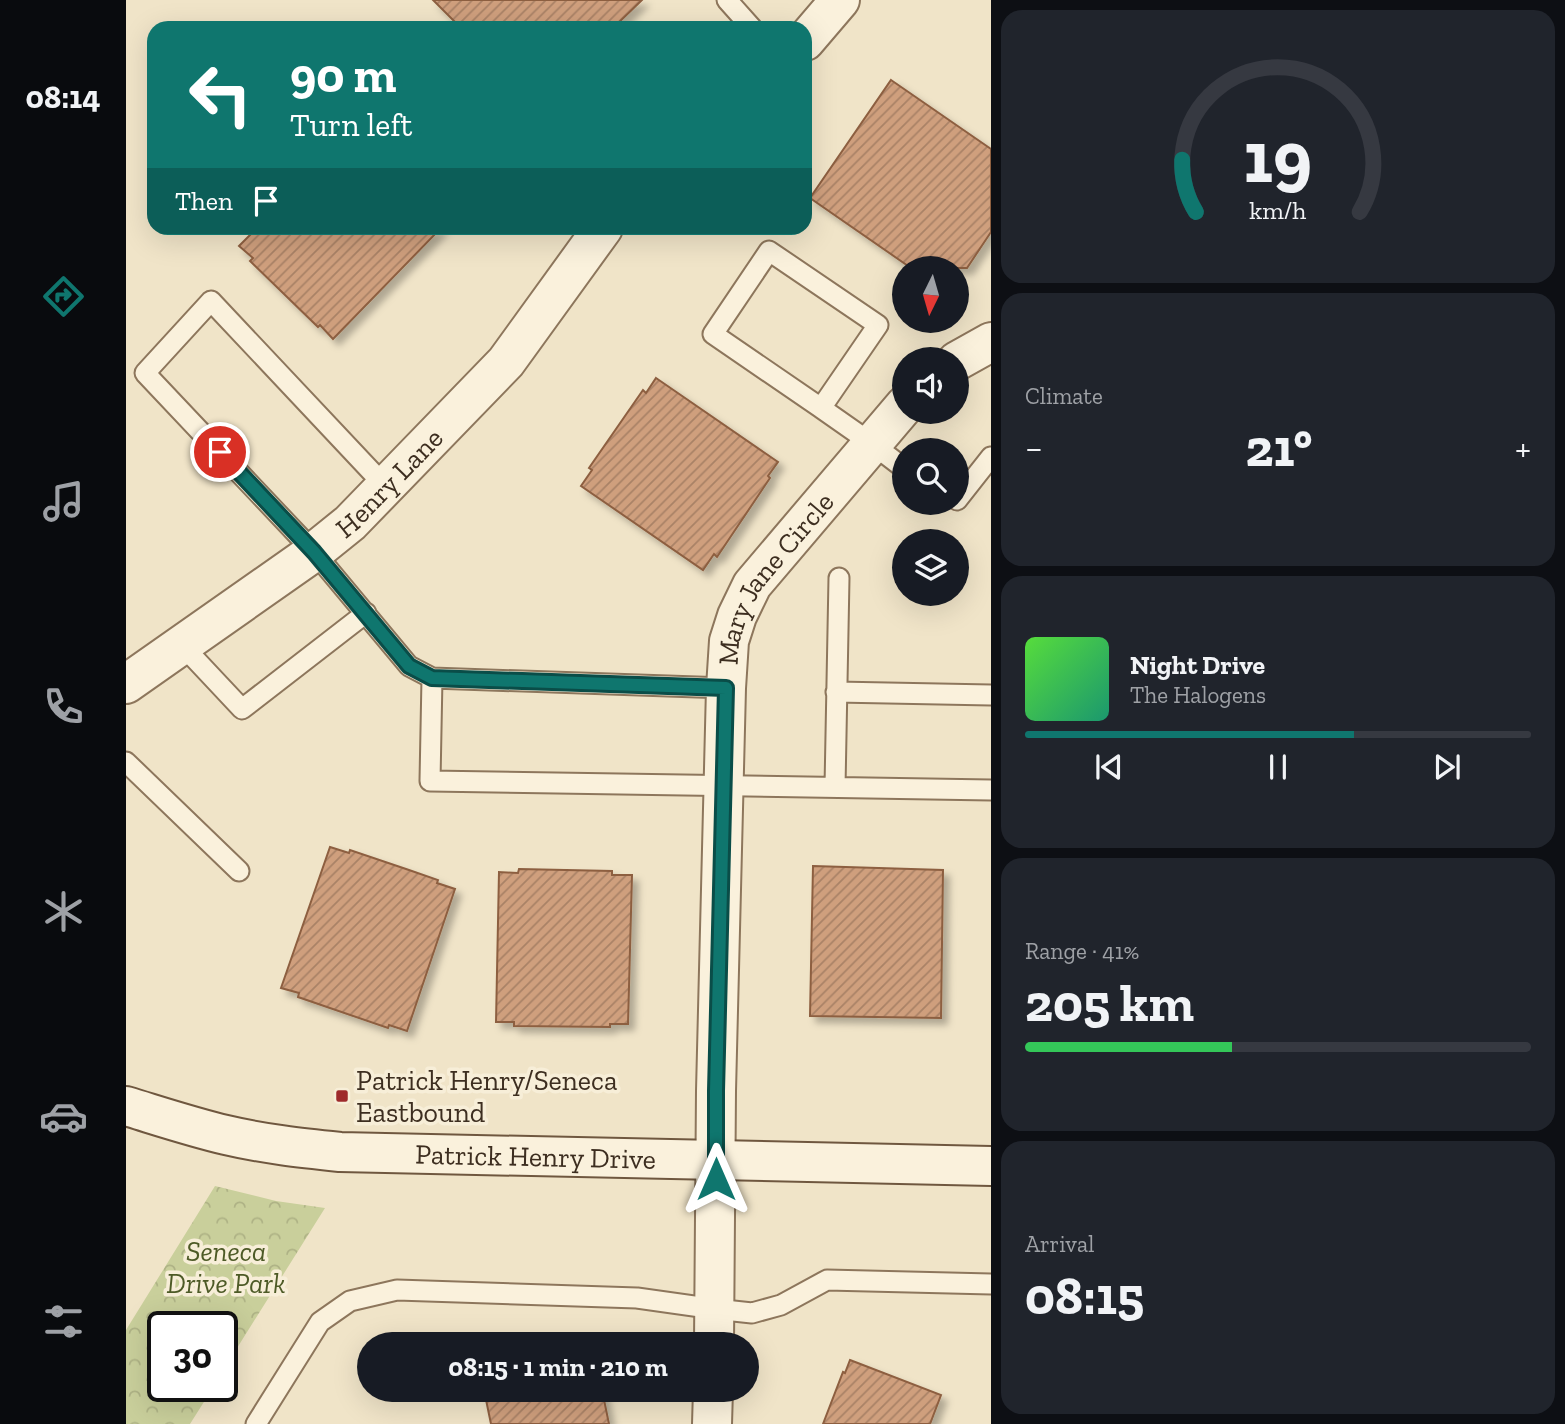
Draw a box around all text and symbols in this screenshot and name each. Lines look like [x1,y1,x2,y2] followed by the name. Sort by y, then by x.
[290,46,397,105] text: 90 m
[175,49,266,140] icon: left
[26,78,100,116] text: 08:14
[290,106,412,144] text: Turn left
[1244,114,1312,202] text: 19
[247,182,285,220] icon: arrive
[175,185,233,217] text: Then
[1249,195,1307,225] text: km/h
[892,256,970,332] north arrow
[892,256,969,606] map controls
[39,272,88,321] icon: directions
[892,347,969,424] button: sound
[1025,382,1103,410] text: Climate
[1245,417,1312,479] text: 21°
[329,421,449,544] street label: Henry Lane
[190,422,250,482] pin
[1025,425,1043,471] text: −
[1515,425,1531,471] text: +
[201,433,239,471] icon: arrive
[892,438,969,515] button: search
[39,477,88,526] icon: music
[711,485,840,666] street label: Mary Jane Circle
[892,529,969,606] button: layers
[1130,649,1265,681] text: Night Drive
[1130,681,1266,709] text: The Halogens
[39,682,88,731] icon: phone
[1090,748,1128,786] icon: previous
[1259,748,1297,786] icon: pause
[1428,748,1466,786] icon: next
[39,887,88,936] icon: climate
[1025,937,1139,965] text: Range · 41%
[1025,972,1194,1034] text: 205 km
[356,1064,618,1129] place label: Patrick Henry/Seneca Eastbound
[334,1088,350,1104] marker: Patrick Henry/Seneca Eastbound
[39,1092,88,1141] icon: car
[415,1137,656,1175] street label: Patrick Henry Drive
[679,1142,753,1216] position arrow
[1025,1230,1094,1258] text: Arrival
[167,1235,285,1300] park label: Seneca Drive Park
[1025,1265,1144,1327] text: 08:15
[39,1297,88,1346] icon: filters
[147,1311,238,1402] speed limit sign: 30
[448,1351,668,1383] text: 08:15 · 1 min · 210 m

